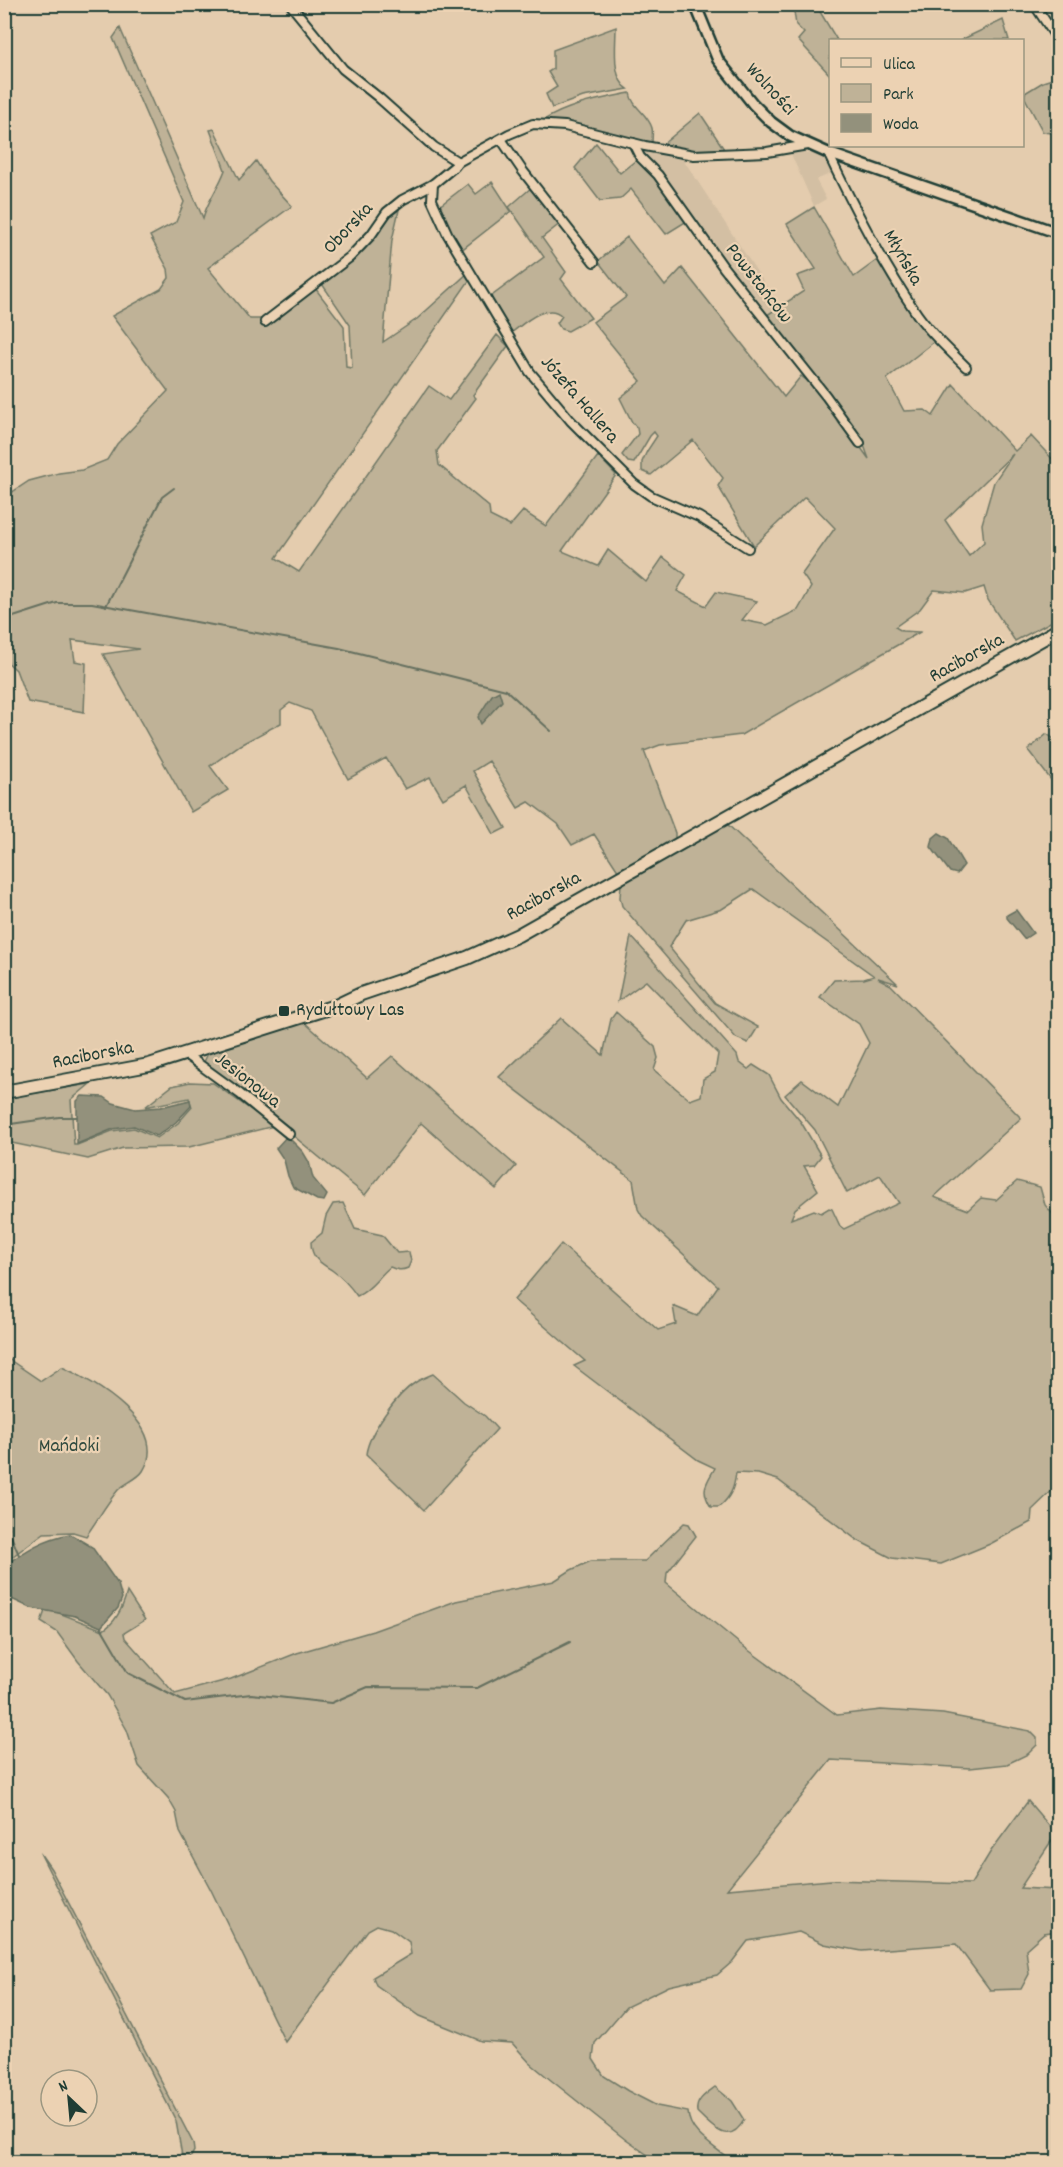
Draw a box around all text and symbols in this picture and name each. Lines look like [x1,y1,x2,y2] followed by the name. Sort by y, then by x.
[829,39,1024,147] legend
[883,53,915,78] text: Ulica
[738,57,802,123] street label: Wolności
[883,83,914,108] text: Park
[883,113,919,138] text: Woda
[317,196,381,261] street label: Oborska
[875,225,929,292] street label: Młyńska
[718,238,798,330] street label: Powstańców
[533,350,626,451] street label: Józefa Hallera
[924,627,1010,691] street label: Raciborska
[501,865,587,929] street label: Raciborska
[296,997,405,1025] place label: Rydułtowy Las
[277,1004,291,1018] marker: Rydułtowy Las
[50,1034,136,1078] street label: Raciborska
[208,1046,287,1116] street label: Jesionowa
[39,1433,100,1461] park label: Mańdoki
[39,2068,99,2128] north arrow
[55,2075,72,2099] text: N

